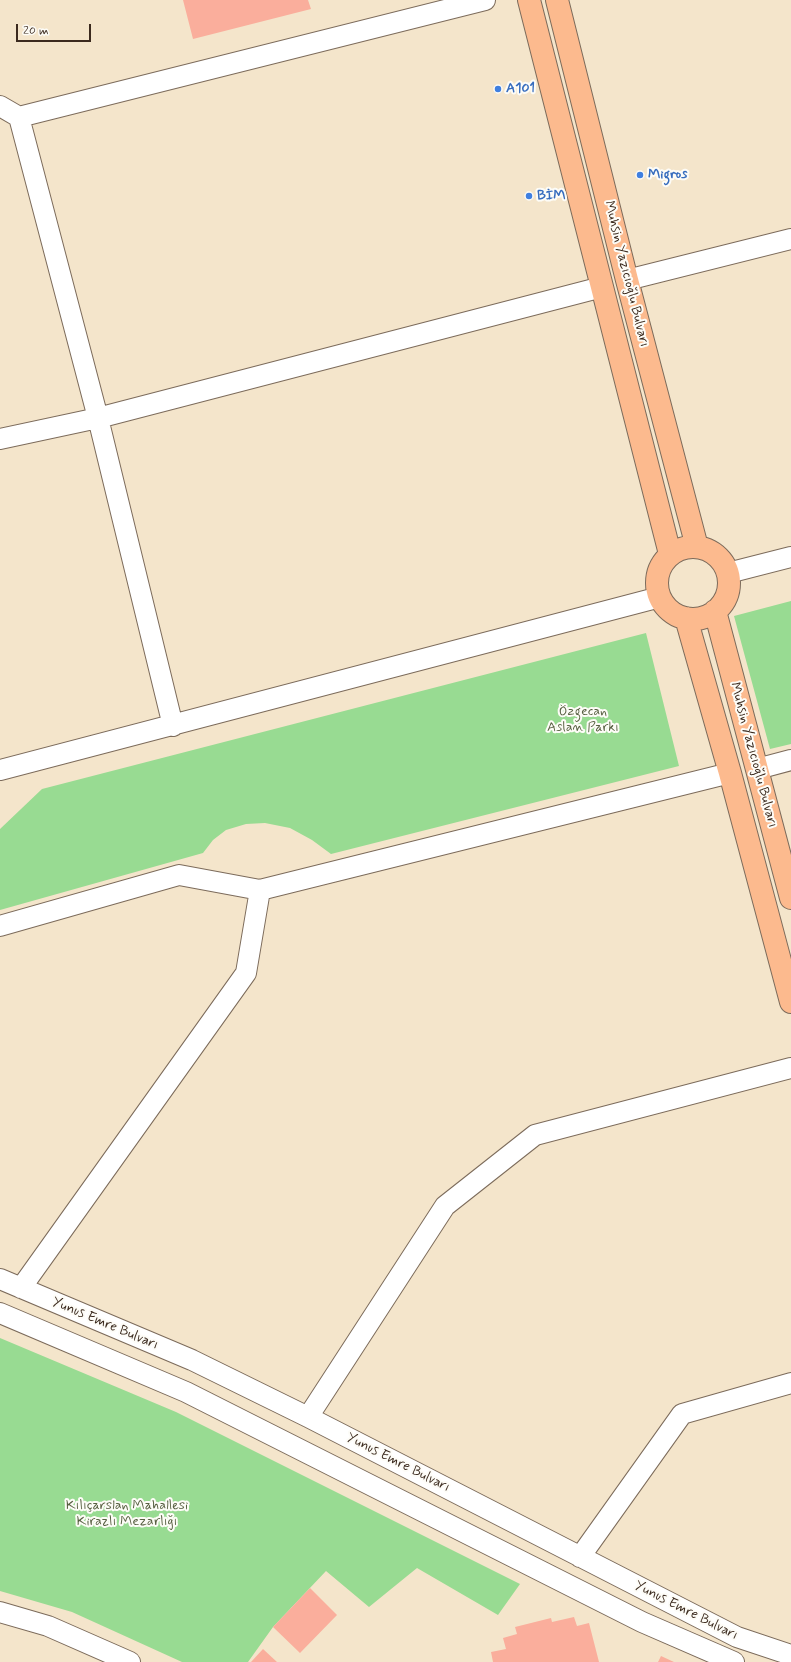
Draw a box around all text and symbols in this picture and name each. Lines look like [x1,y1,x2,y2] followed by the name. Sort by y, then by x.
[18,16,93,42] scale bar
[23,23,49,39] text: 20 m
[506,81,535,97] place label: A101
[493,84,503,94] marker: A101
[648,167,687,183] place label: Migros
[635,170,645,180] marker: Migros
[537,188,566,204] place label: BİM
[524,191,534,201] marker: BİM
[600,199,652,349] street label: Muhsin Yazıcıoğlu Bulvarı
[725,680,781,830] street label: Muhsin Yazıcıoğlu Bulvarı
[547,704,619,736] park label: Özgecan Aslan Parkı
[49,1294,161,1354] street label: Yunus Emre Bulvarı
[343,1430,453,1496] street label: Yunus Emre Bulvarı
[66,1498,188,1530] park label: Kılıçarslan Mahallesi Kirazlı Mezarlığı
[631,1578,741,1644] street label: Yunus Emre Bulvarı

